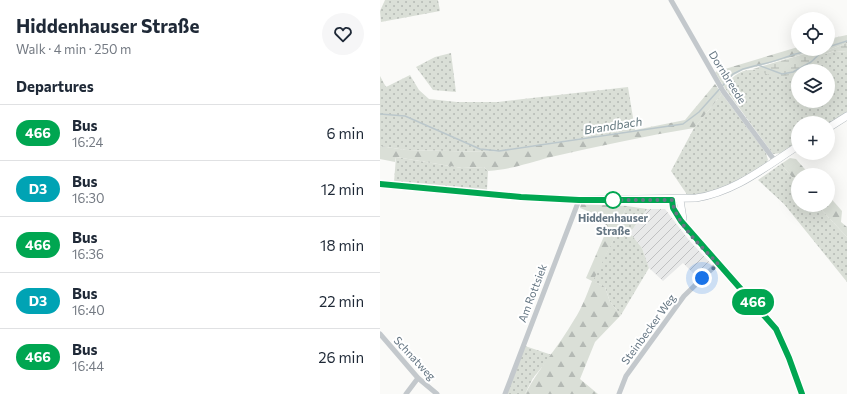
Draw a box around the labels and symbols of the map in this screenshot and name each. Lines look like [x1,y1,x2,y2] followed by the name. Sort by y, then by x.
[707,48,749,106] street label: Dornbreede
[583,113,643,137] water label: Brandbach
[604,191,622,209] marker: Hiddenhauser Straße
[578,211,649,237] place label: Hiddenhauser Straße
[515,262,549,324] street label: Am Rottsiek
[692,268,712,288] your location
[730,289,776,315] line badge: 466
[618,291,678,367] street label: Steinbecker Weg
[391,333,439,383] street label: Schnatweg

